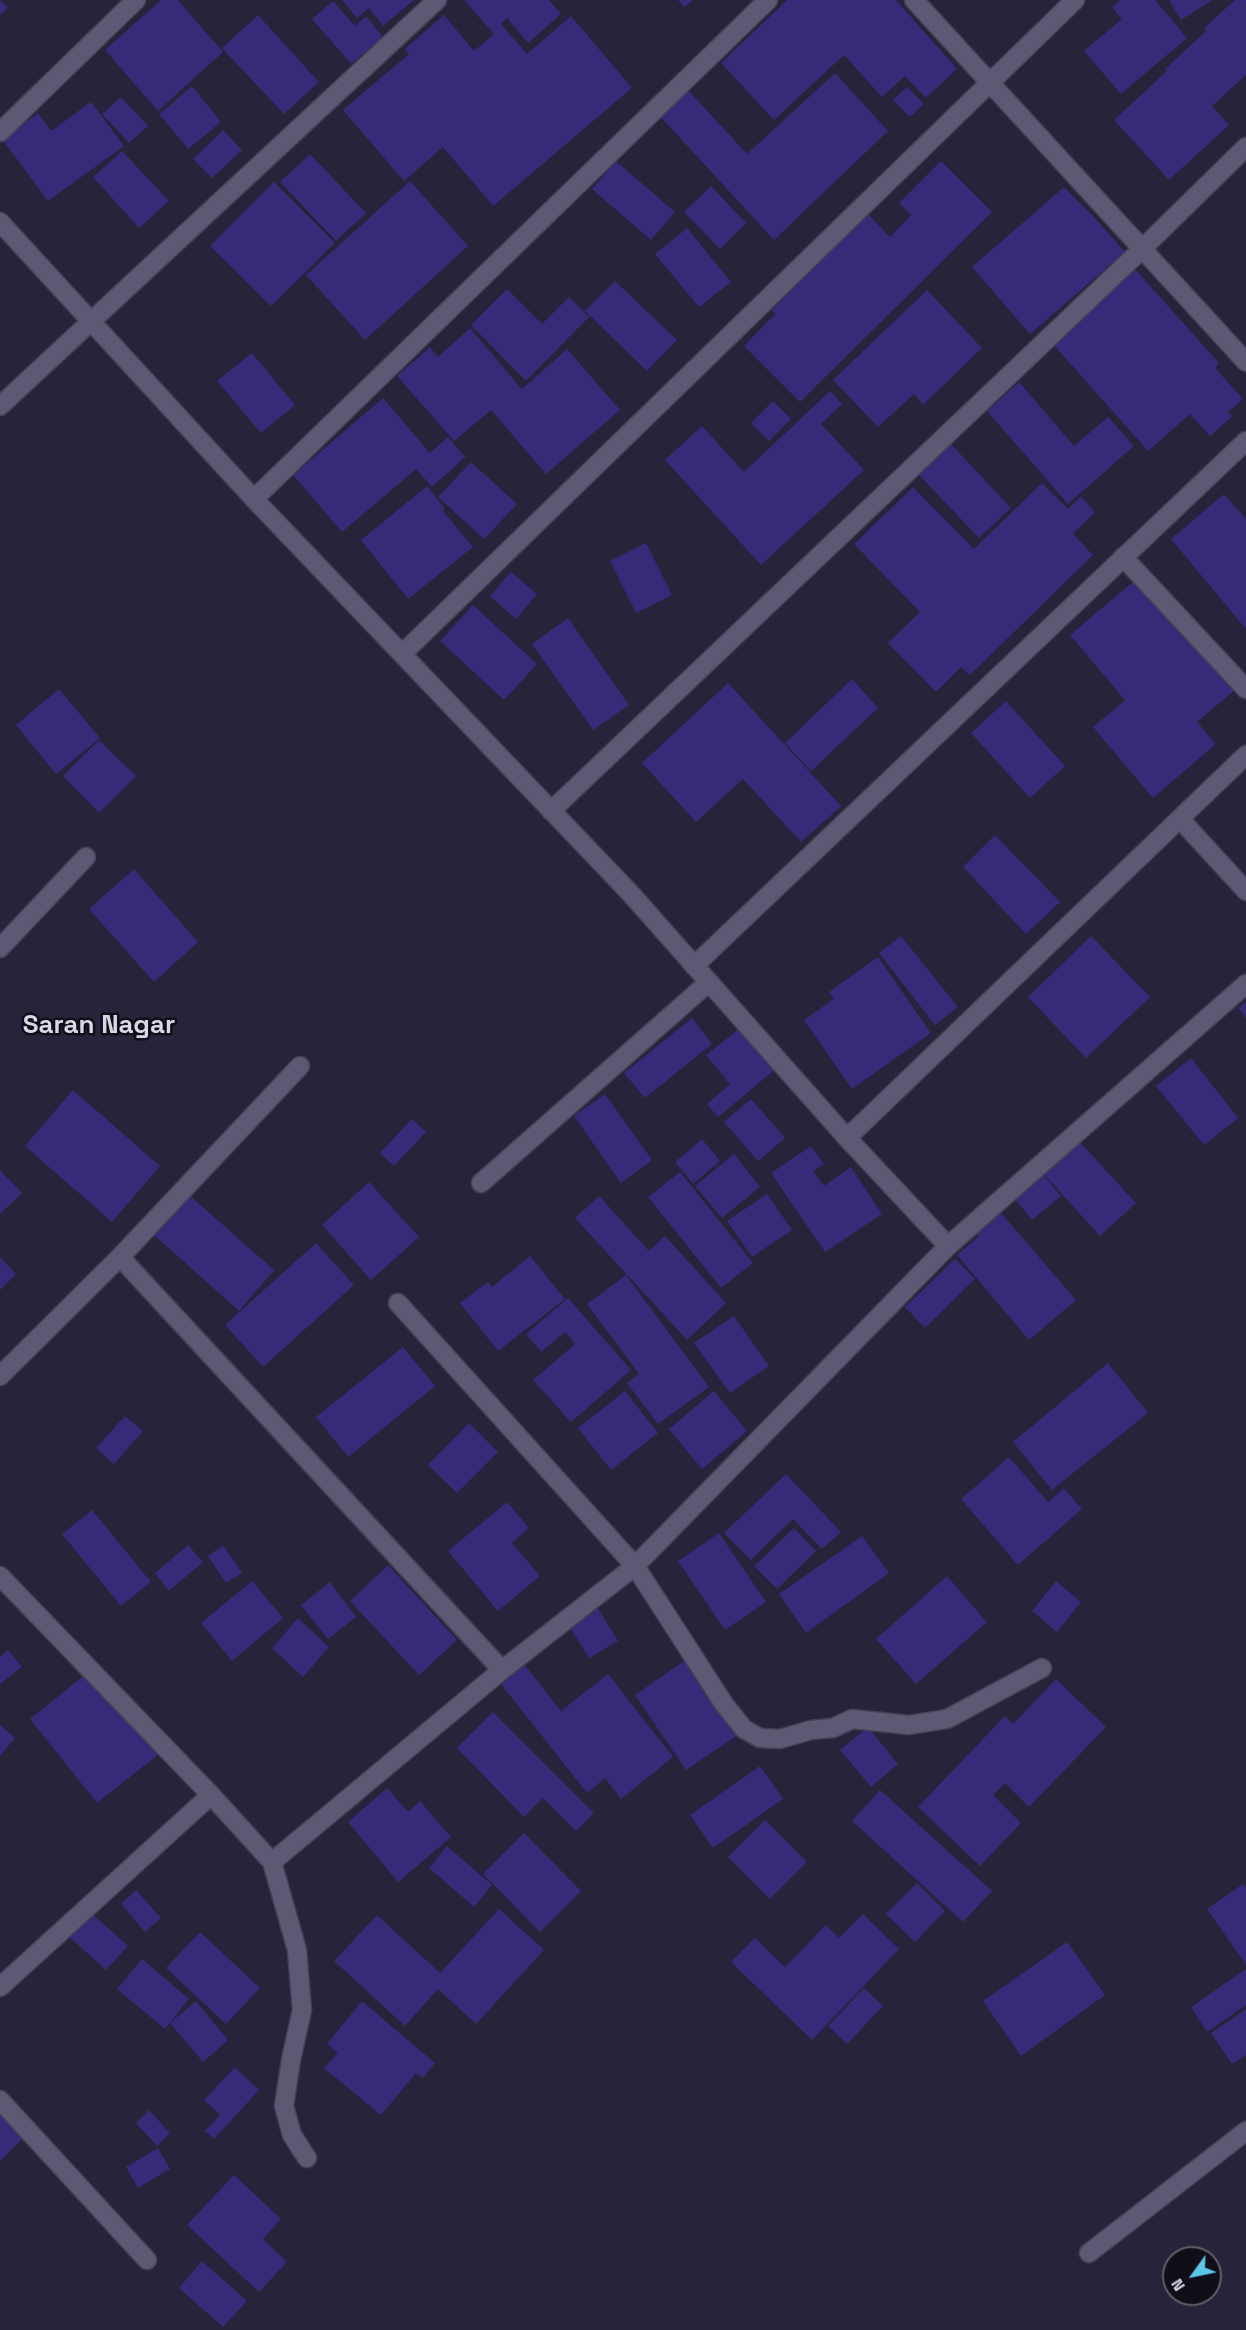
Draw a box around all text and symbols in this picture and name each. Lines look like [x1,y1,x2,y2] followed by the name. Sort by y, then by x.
[23,1010,175,1042] district label: Saran Nagar
[1162,2246,1222,2306] north arrow
[1166,2275,1190,2295] text: N

